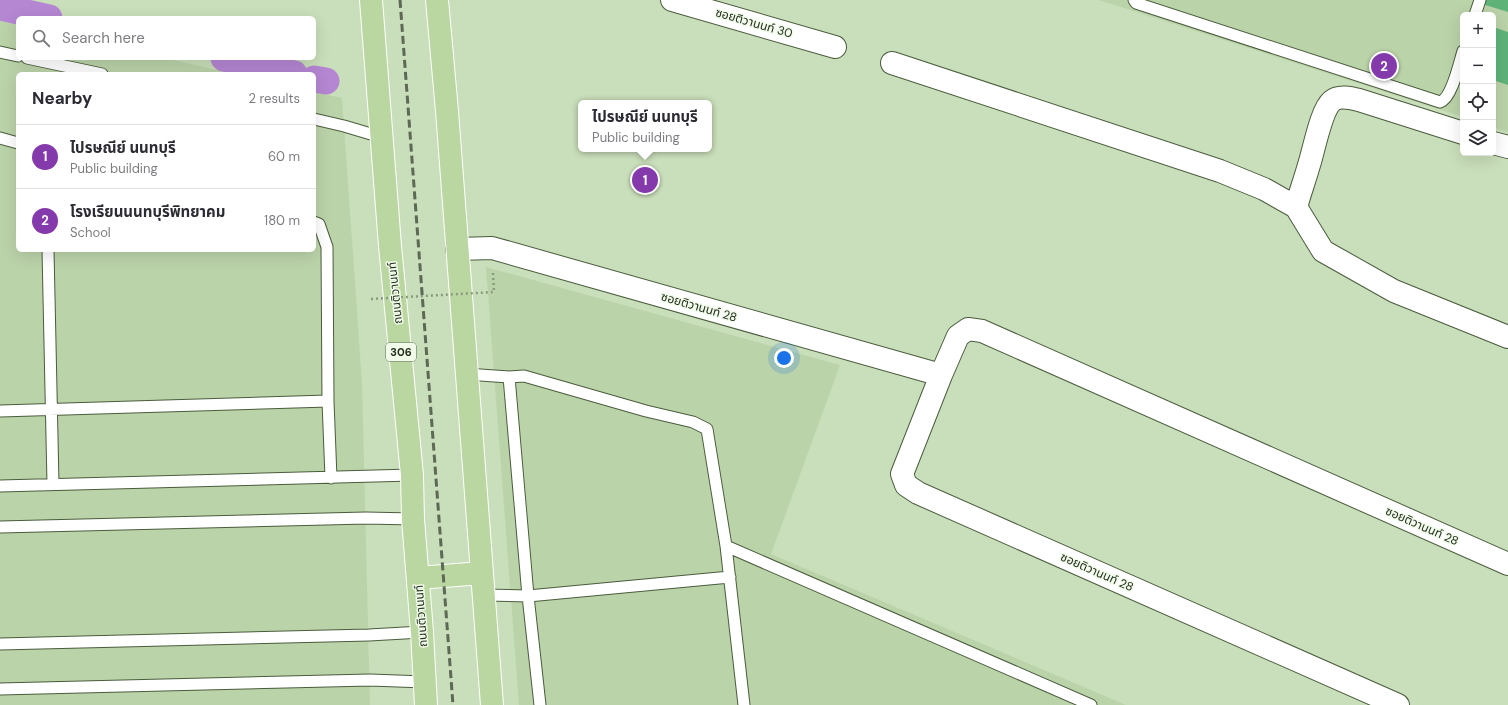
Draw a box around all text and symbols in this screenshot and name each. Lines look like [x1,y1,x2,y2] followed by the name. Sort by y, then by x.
[714,4,794,42] street label: ซอยติวานนท์ 30
[1460,12,1496,156] map controls
[1460,12,1496,48] button: +
[16,16,316,60] search box
[30,27,52,49] icon: search
[62,28,145,48] text: Search here
[1460,48,1496,84] button: −
[1371,51,1397,81] pin: 2
[1460,84,1496,120] button: locate
[32,87,92,109] text: Nearby
[249,90,300,107] text: 2 results
[578,100,712,152] popup
[592,107,698,127] text: ไปรษณีย์ นนทบุรี
[1460,120,1496,156] button: layers
[592,129,680,146] text: Public building
[70,138,176,158] text: ไปรษณีย์ นนทบุรี
[43,148,47,165] text: 1
[268,148,300,165] text: 60 m
[70,160,158,177] text: Public building
[632,165,658,195] pin: 1
[70,202,225,222] text: โรงเรียนนนทบุรีพิทยาคม
[41,212,49,229] text: 2
[264,212,300,229] text: 180 m
[70,224,111,241] text: School
[384,261,406,325] street label: ถนนติวานนท์
[659,289,739,325] street label: ซอยติวานนท์ 28
[386,343,416,361] road number: 306
[774,348,794,368] your location
[1383,503,1461,549] street label: ซอยติวานนท์ 28
[1058,549,1136,595] street label: ซอยติวานนท์ 28
[411,584,431,648] street label: ถนนติวานนท์

